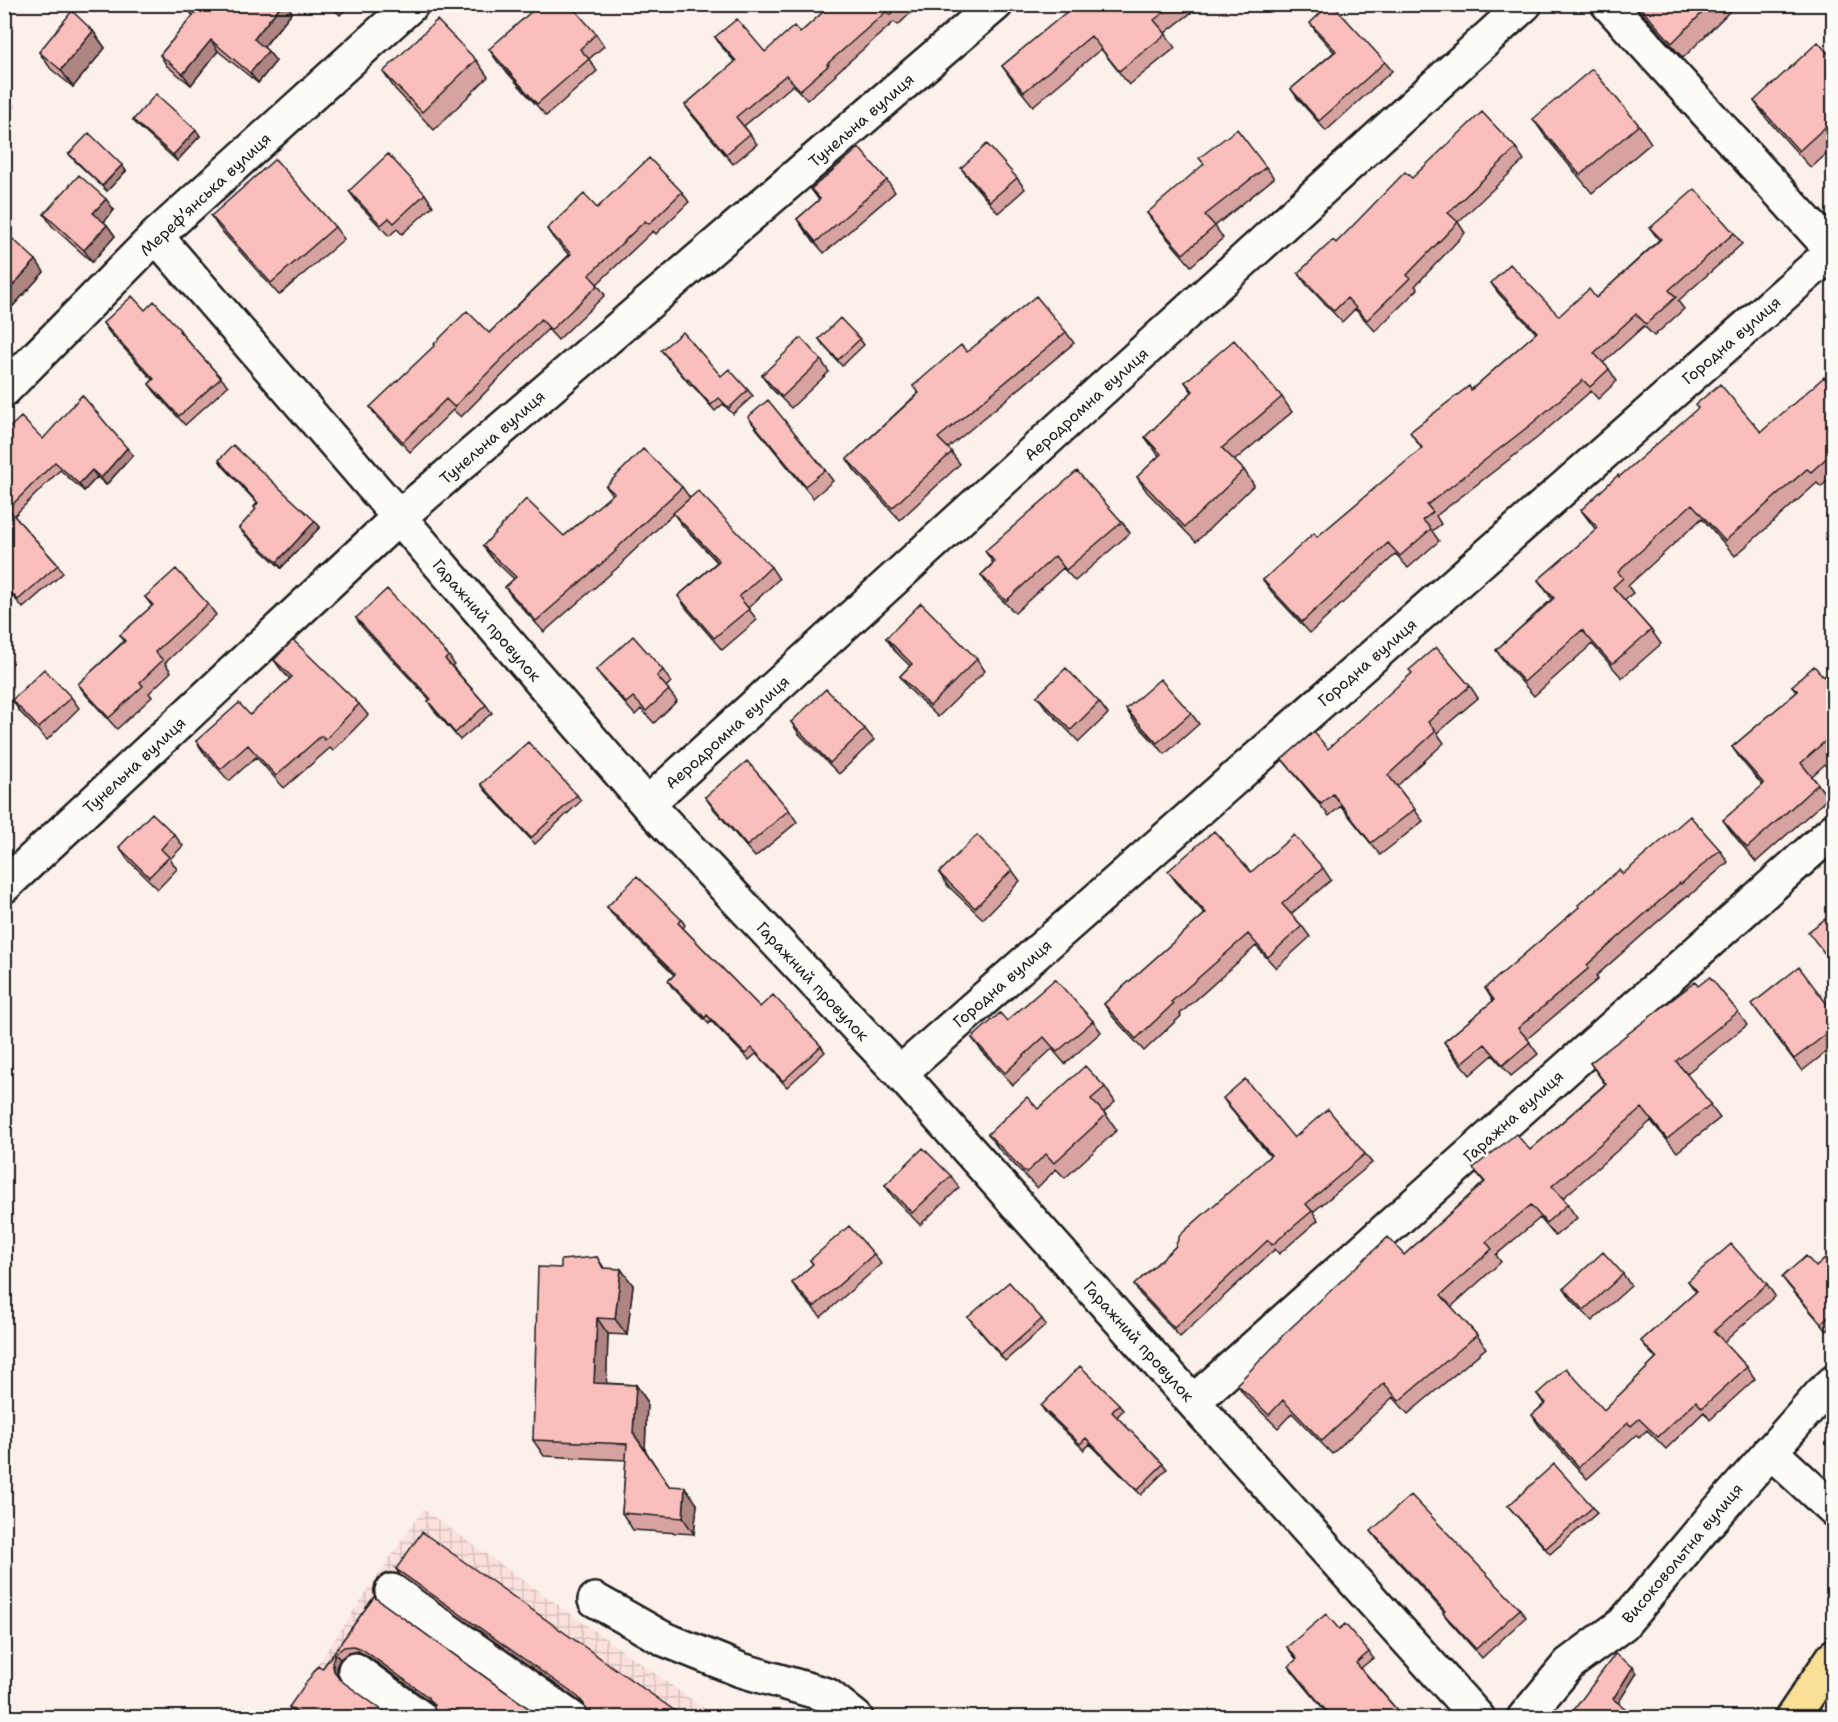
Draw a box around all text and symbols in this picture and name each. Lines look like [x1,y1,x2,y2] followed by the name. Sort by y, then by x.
[804,69,918,172] street label: Тунельна вулиця
[135,128,275,261] street label: Мерефʼянська вулиця
[1677,292,1785,389] street label: Городна вулиця
[1020,343,1153,466] street label: Аеродромна вулиця
[435,386,549,489] street label: Тунельна вулиця
[428,555,546,686] street label: Гаражний провулок
[1313,614,1421,711] street label: Городна вулиця
[661,671,794,794] street label: Аеродромна вулиця
[78,712,190,818] street label: Тунельна вулиця
[752,917,874,1046] street label: Гаражний провулок
[948,935,1056,1032] street label: Городна вулиця
[1459,1066,1568,1167] street label: Гаражна вулиця
[1079,1276,1199,1407] street label: Гаражний провулок
[1617,1479,1747,1628] street label: Високовольтна вулиця

